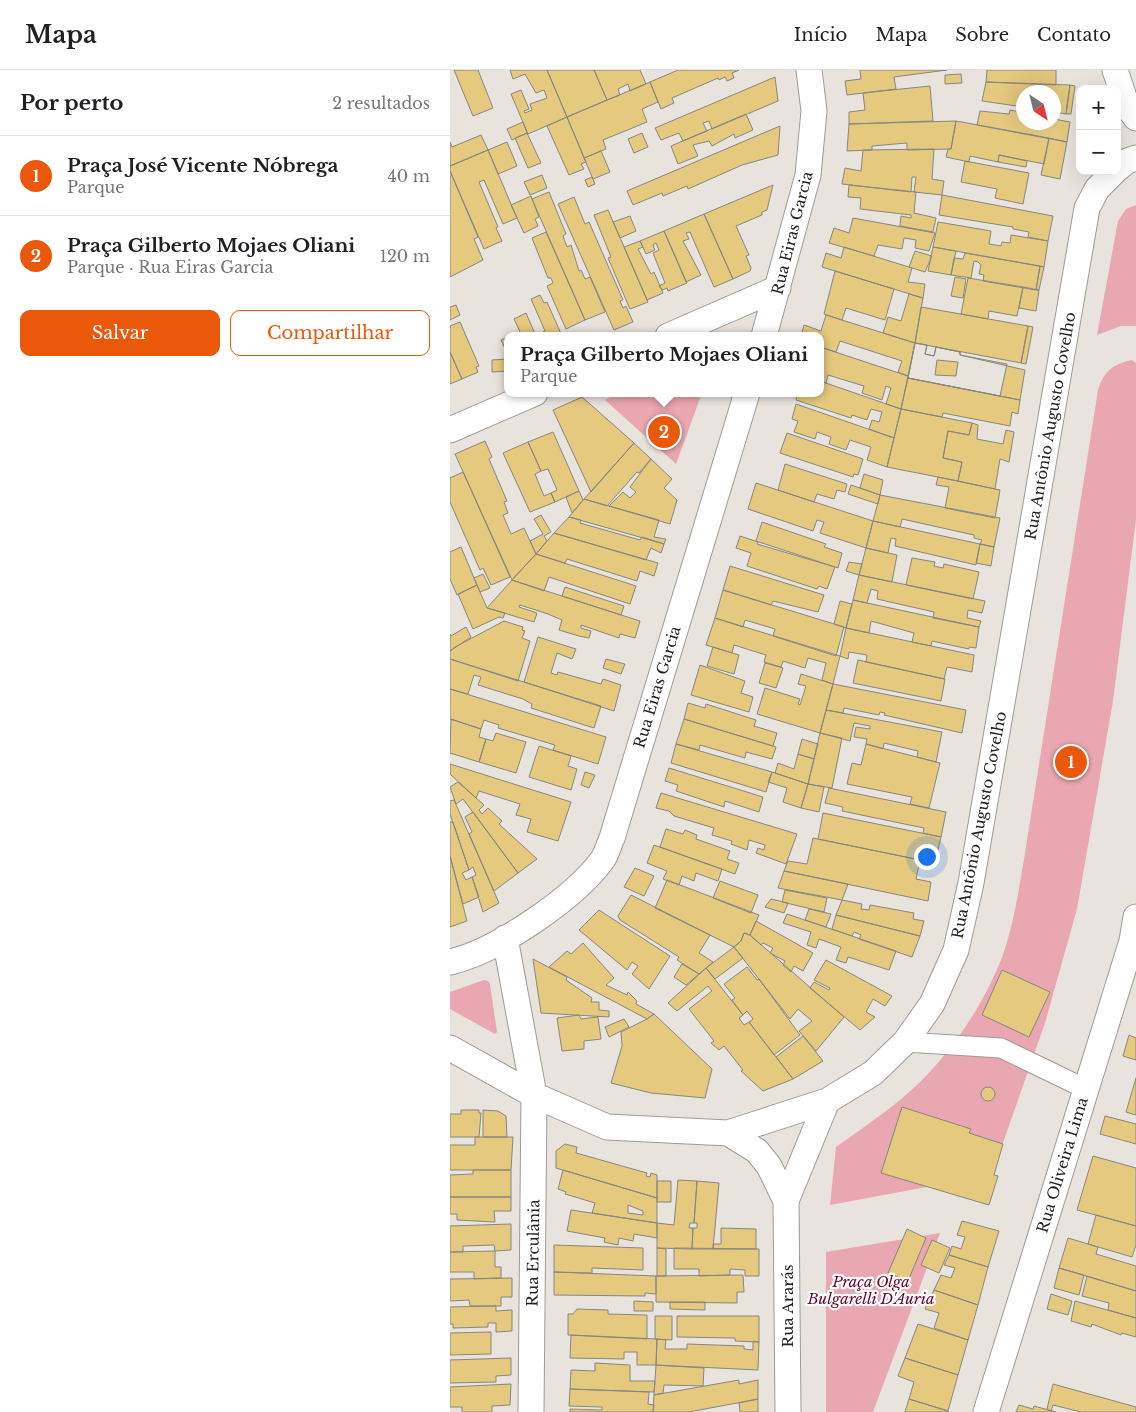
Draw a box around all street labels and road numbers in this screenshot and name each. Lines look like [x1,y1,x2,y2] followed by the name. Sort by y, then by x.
[767,169,817,297] street label: Rua Eiras Garcia
[1021,310,1079,541] street label: Rua Antônio Augusto Covelho
[629,623,685,750] street label: Rua Eiras Garcia
[948,710,1010,940] street label: Rua Antônio Augusto Covelho
[1032,1094,1092,1235] street label: Rua Oliveira Lima
[523,1199,543,1307] street label: Rua Erculânia
[778,1264,797,1348] street label: Rua Ararás

